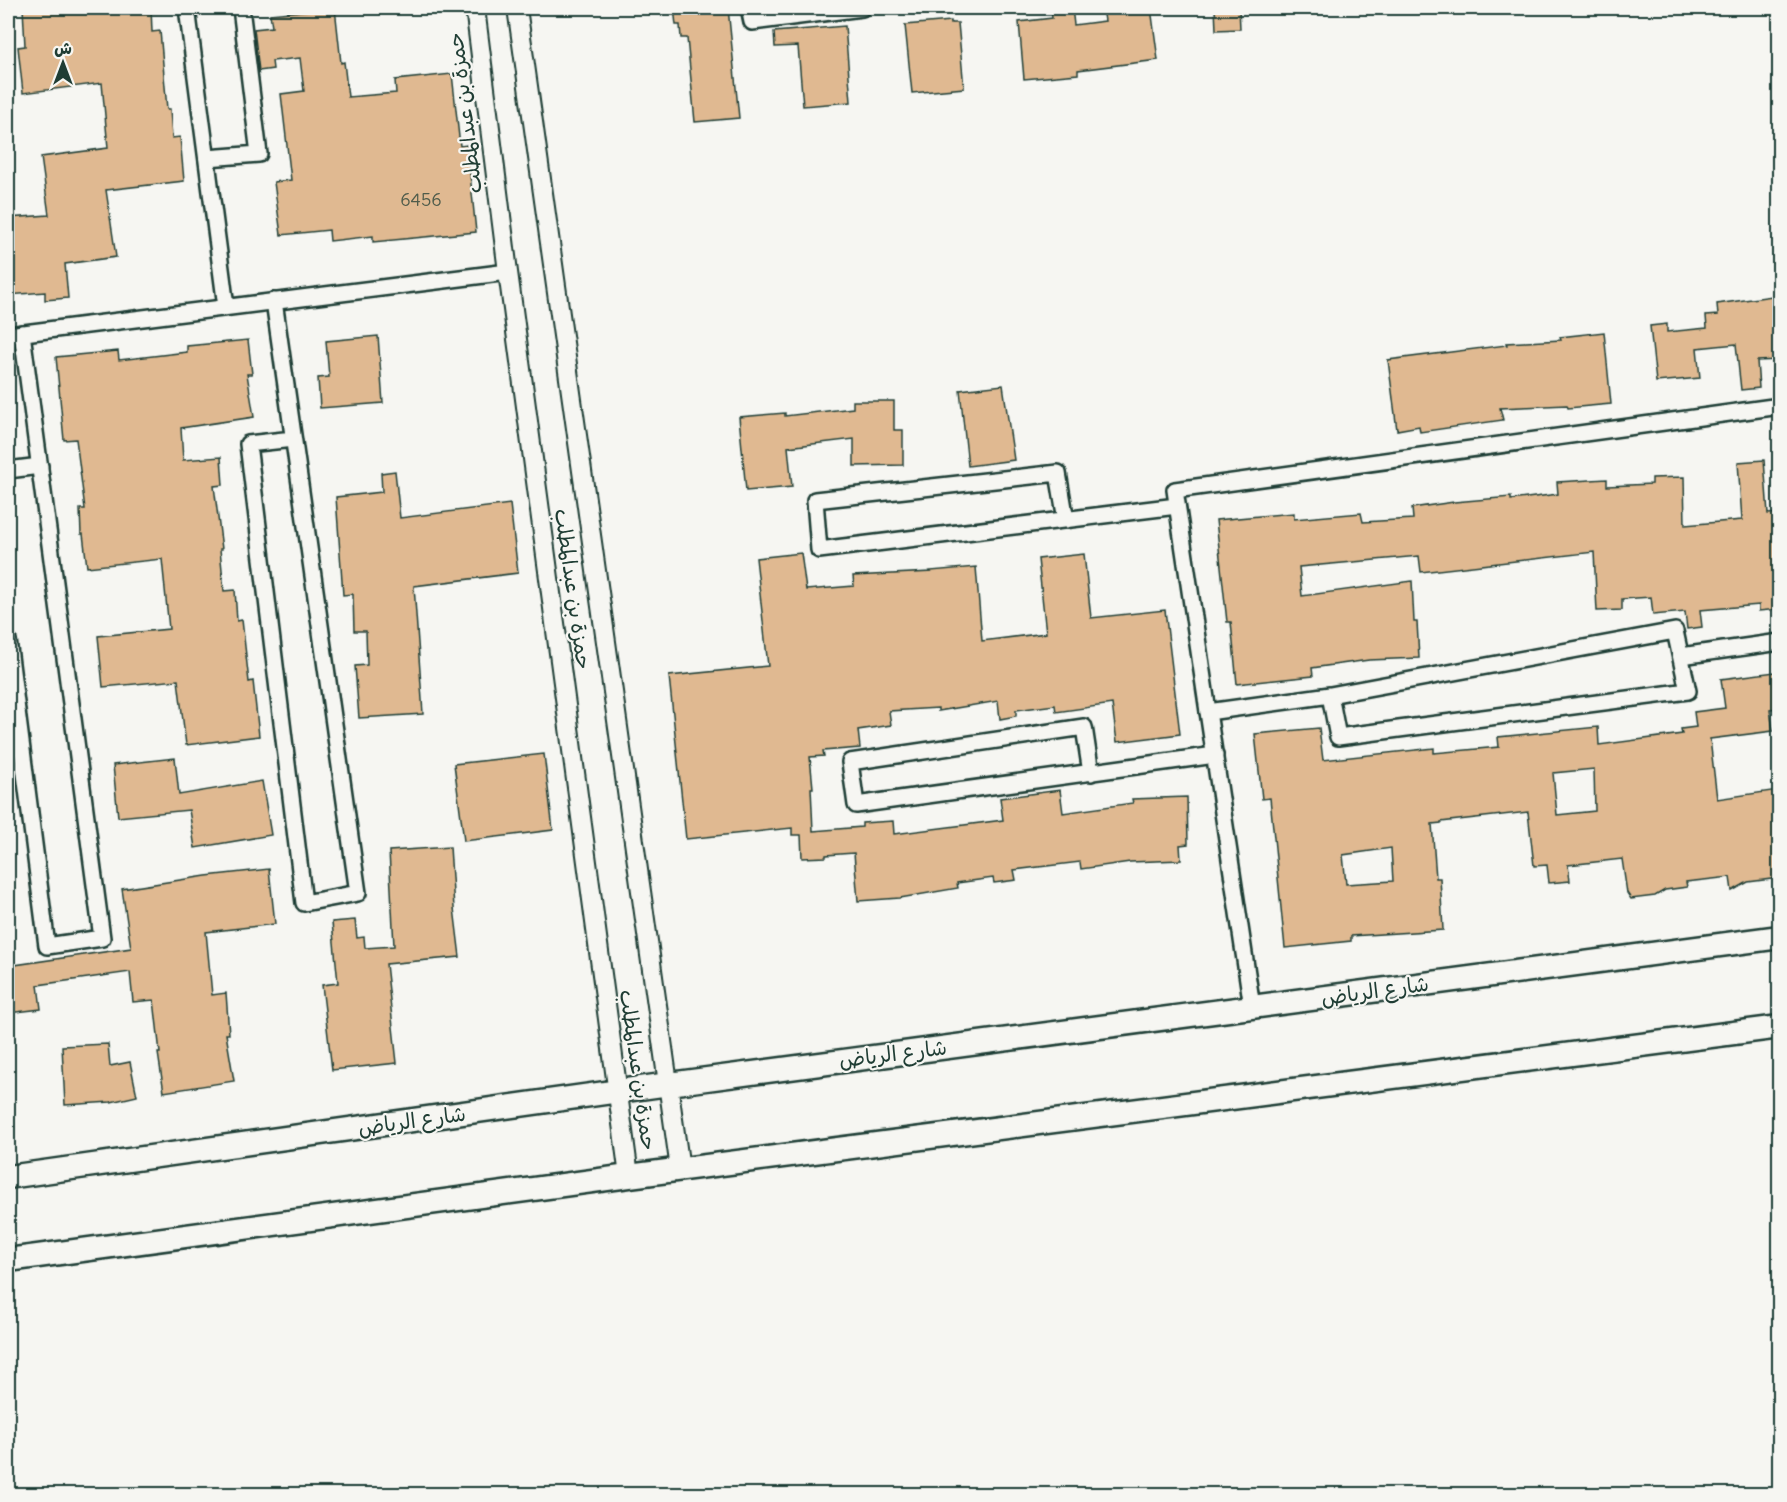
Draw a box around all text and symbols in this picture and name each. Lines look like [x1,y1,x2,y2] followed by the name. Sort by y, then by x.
[441,31,488,195] street label: حمزة بن عبدالمطلب
[33,33,93,93] north arrow
[54,38,72,58] text: ش
[400,188,442,211] house number: 6456
[549,507,598,671] street label: حمزة بن عبدالمطلب
[1319,970,1431,1013] street label: شارع الرياض
[614,988,663,1152] street label: حمزة بن عبدالمطلب
[838,1034,949,1075] street label: شارع الرياض
[356,1100,468,1143] street label: شارع الرياض

